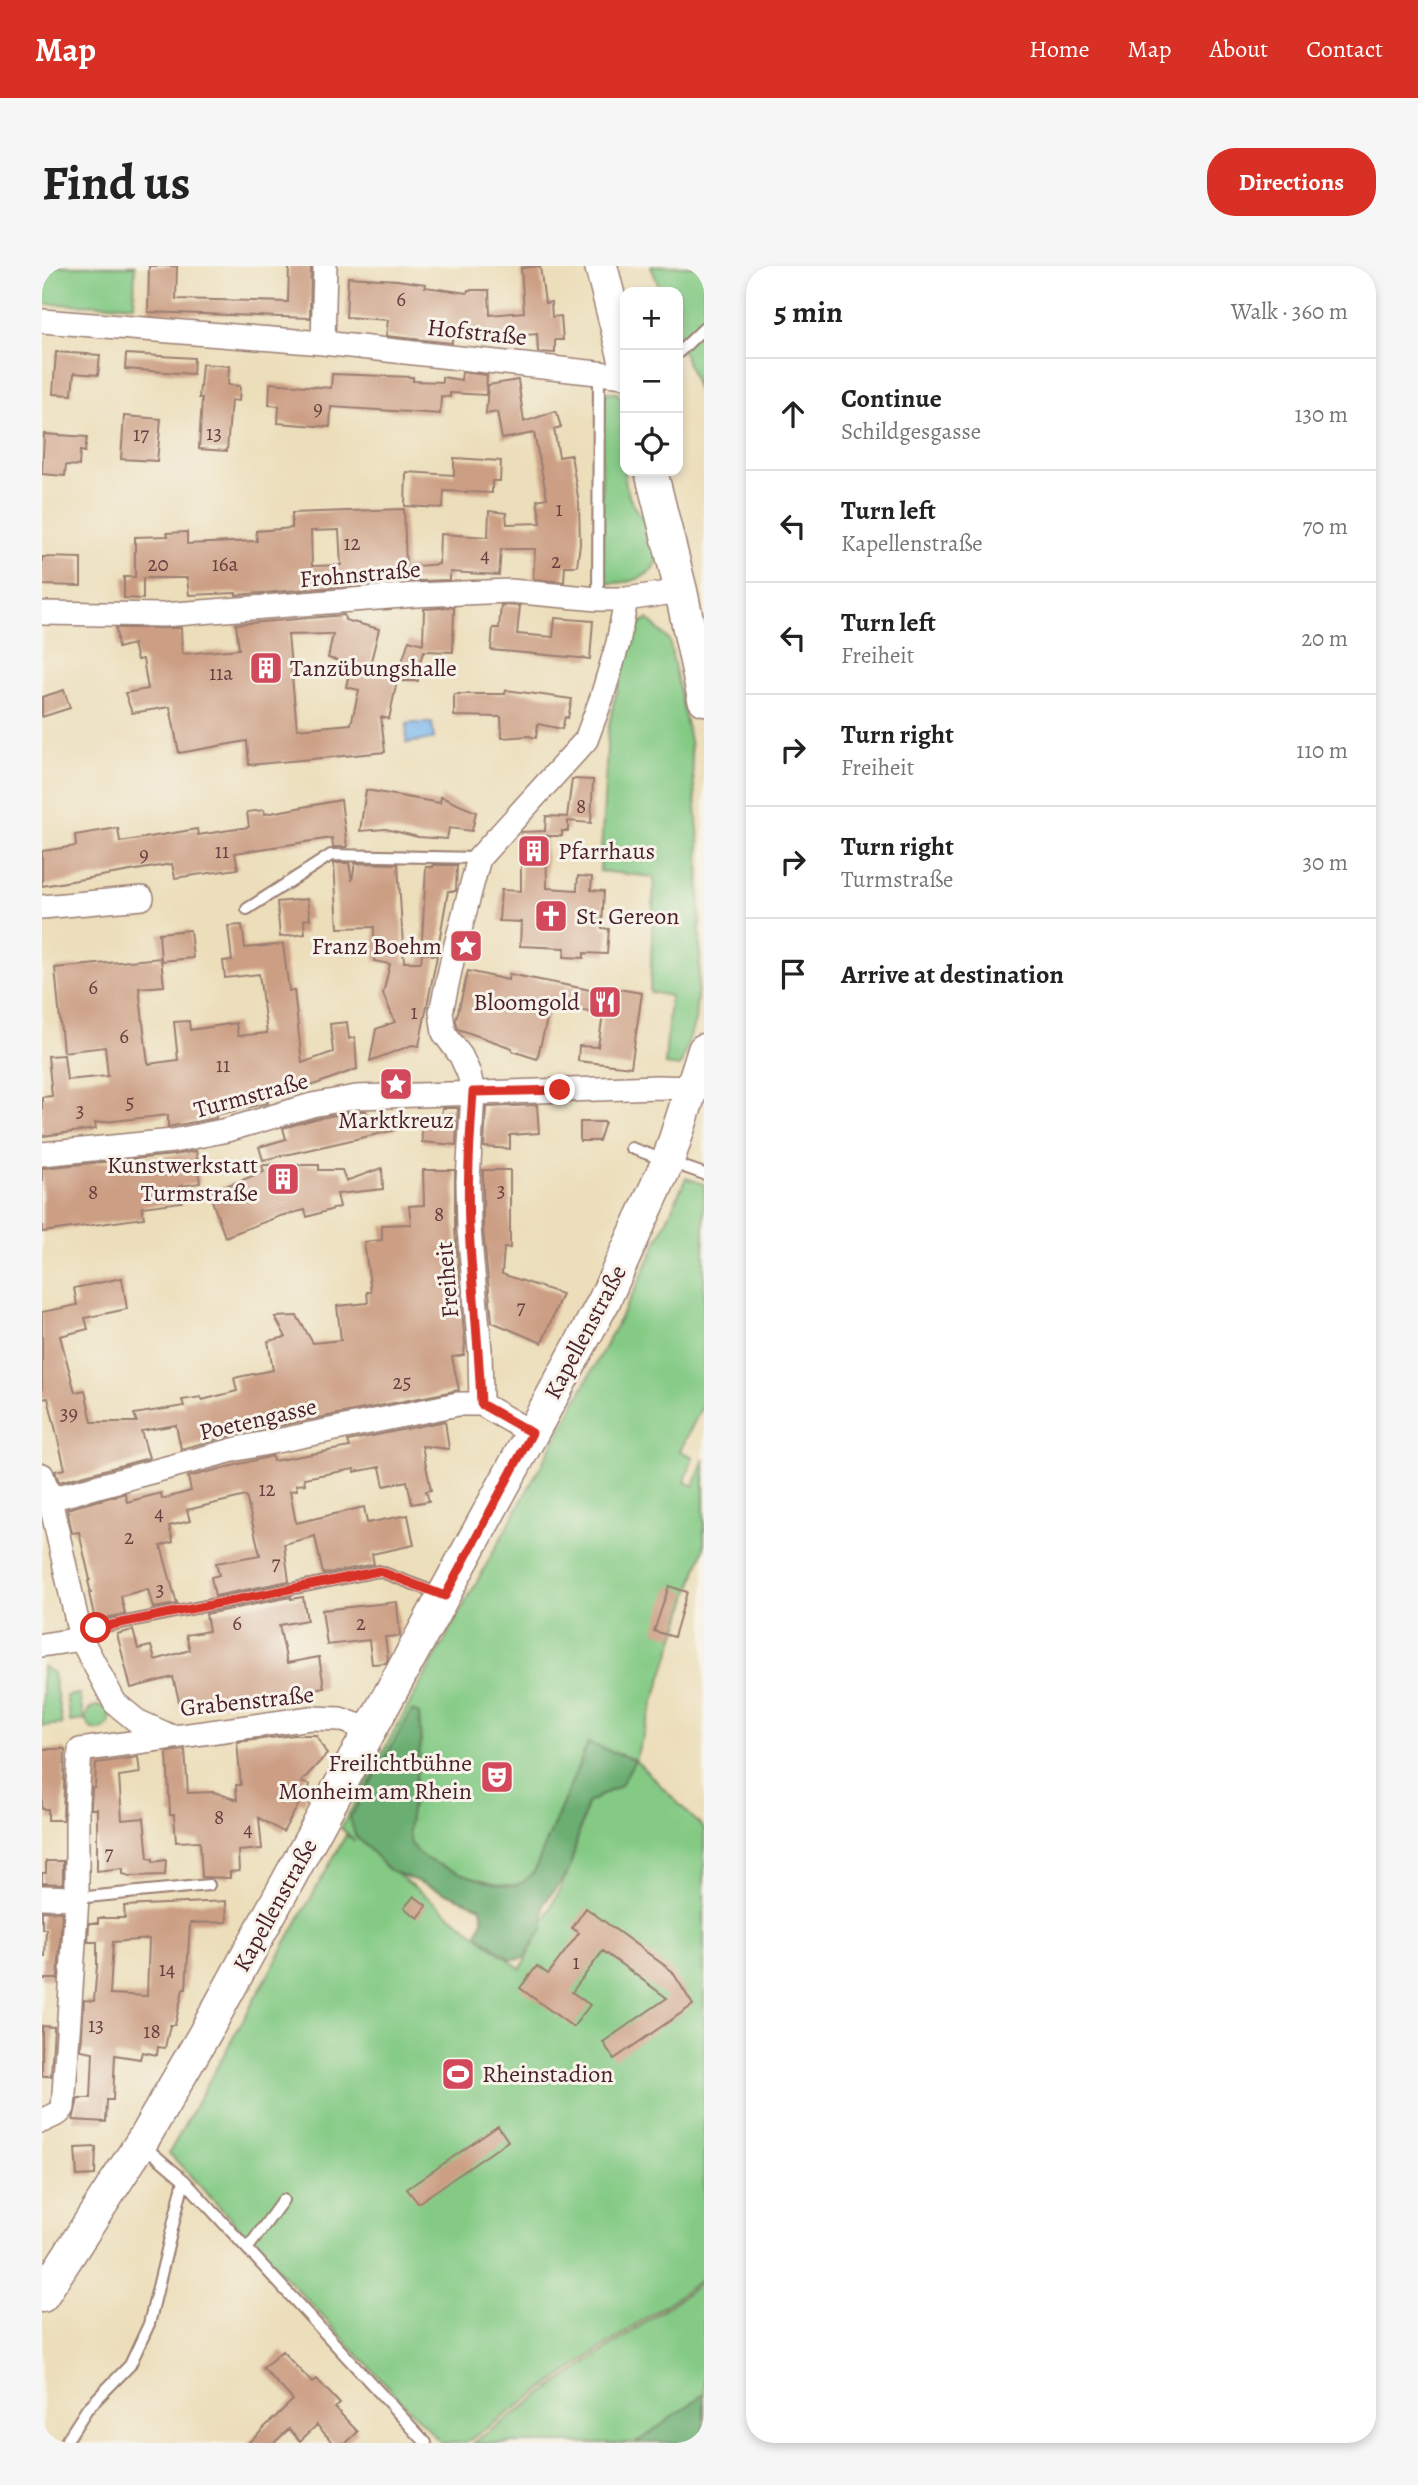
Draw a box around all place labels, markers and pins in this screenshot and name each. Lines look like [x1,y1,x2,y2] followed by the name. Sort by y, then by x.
[247,649,285,687] building icon: Tanzübungshalle
[290,652,457,684] place label: Tanzübungshalle
[515,832,553,870] building icon: Pfarrhaus
[558,835,655,867] place label: Pfarrhaus
[532,897,570,935] church icon: St. Gereon
[576,900,679,932] place label: St. Gereon
[447,927,485,965] place icon: Franz Boehm
[312,930,442,962] place label: Franz Boehm
[586,983,624,1021] restaurant icon: Bloomgold
[473,986,580,1018] place label: Bloomgold
[377,1065,415,1103] place icon: Marktkreuz
[338,1104,454,1136] place label: Marktkreuz
[107,1149,258,1209] place label: Kunstwerkstatt Turmstraße
[264,1160,302,1198] building icon: Kunstwerkstatt Turmstraße
[278,1747,472,1807] place label: Freilichtbühne Monheim am Rhein
[478,1758,516,1796] theatre icon: Freilichtbühne Monheim am Rhein
[439,2055,477,2093] sports icon: Rheinstadion
[482,2058,613,2090] place label: Rheinstadion

